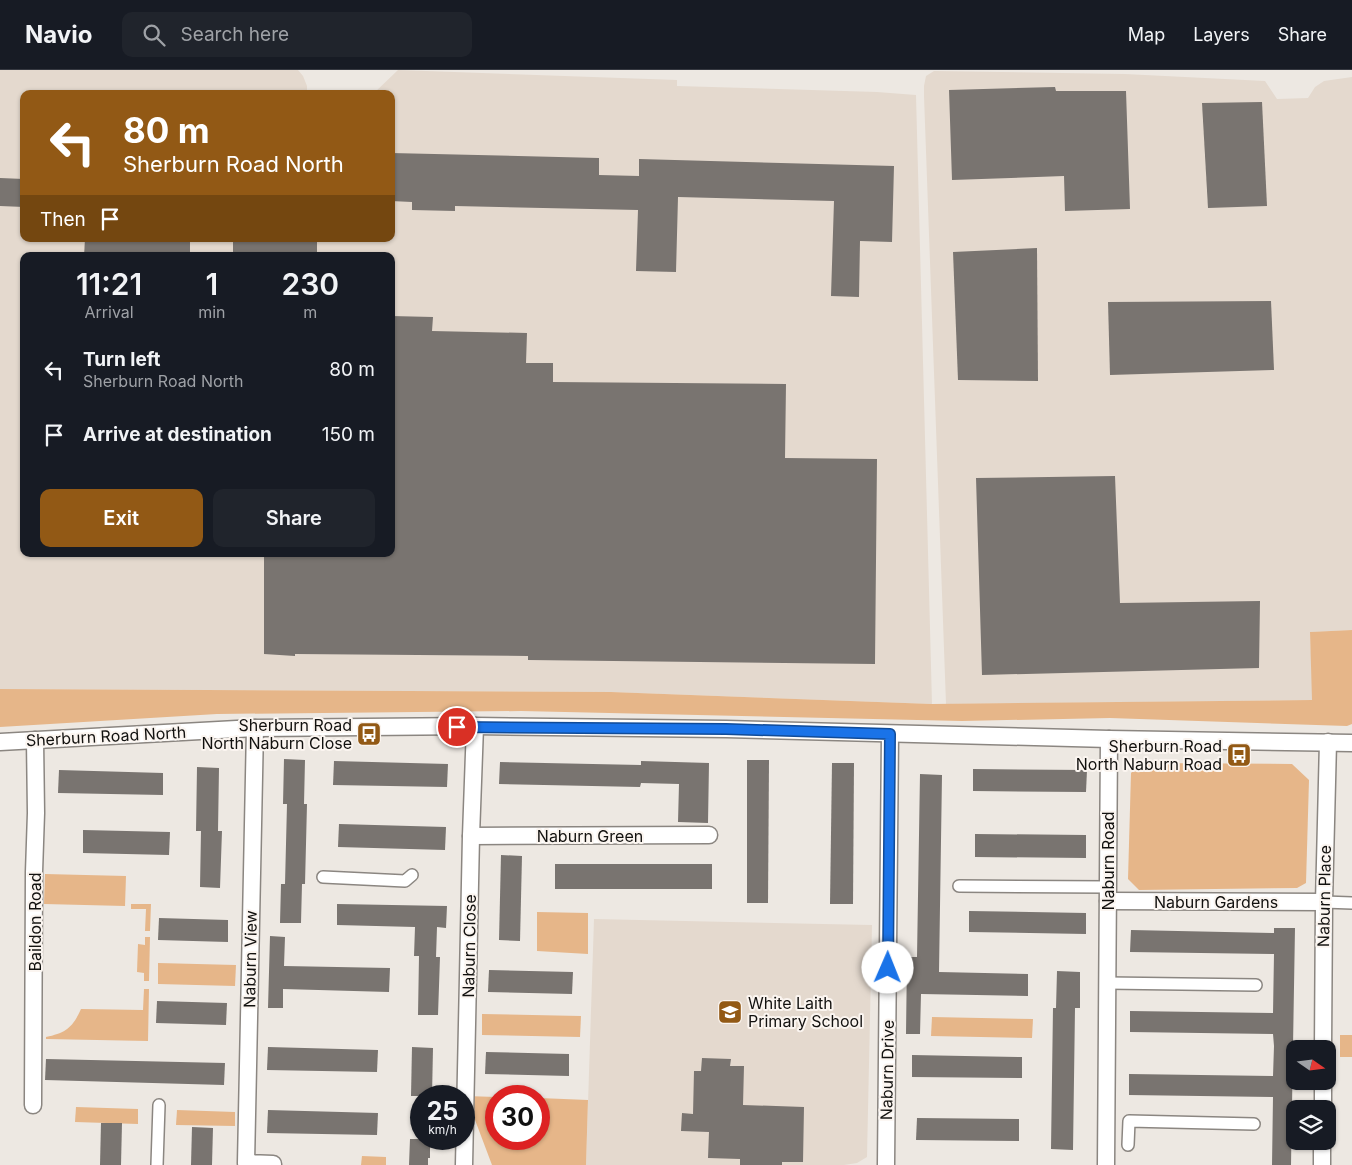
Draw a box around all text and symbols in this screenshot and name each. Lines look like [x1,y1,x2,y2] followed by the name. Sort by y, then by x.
[122,12,472,57] search box
[25,20,92,49] text: Navio
[140,21,168,49] icon: search
[180,23,289,46] text: Search here
[1128,24,1165,45] text: Map
[1193,24,1250,45] text: Layers
[1278,24,1327,45] text: Share
[123,109,210,151] text: 80 m
[40,110,105,175] icon: left
[123,151,344,177] text: Sherburn Road North
[96,205,124,233] icon: arrive
[40,208,86,231] text: Then
[76,266,142,302] text: 11:21
[206,266,218,302] text: 1
[281,266,339,302] text: 230
[84,302,134,322] text: Arrival
[198,302,226,322] text: min
[303,302,317,322] text: m
[83,348,161,371] text: Turn left
[40,356,68,384] icon: left
[329,358,375,381] text: 80 m
[83,371,244,391] text: Sherburn Road North
[40,421,68,449] icon: arrive
[83,423,272,446] text: Arrive at destination
[322,423,375,446] text: 150 m
[40,489,203,547] button: Exit
[213,489,375,547] button: Share
[436,706,478,748] pin
[443,713,471,741] icon: arrive
[201,715,352,753] place label: Sherburn Road North Naburn Close
[356,721,382,747] bus stop icon: Sherburn Road North Naburn Close
[25,722,187,750] street label: Sherburn Road North
[1076,736,1222,774] place label: Sherburn Road North Naburn Road
[1226,742,1252,768] bus stop icon: Sherburn Road North Naburn Road
[1098,811,1118,911] street label: Naburn Road
[537,826,643,846] street label: Naburn Green
[1313,845,1335,947] street label: Naburn Place
[25,872,45,972] street label: Baildon Road
[1154,892,1278,912] street label: Naburn Gardens
[458,894,480,998] street label: Naburn Close
[239,910,261,1008] street label: Naburn View
[861,941,913,993] position arrow
[748,993,863,1031] place label: White Laith Primary School
[717,999,743,1025] school or university icon: White Laith Primary School
[876,1020,898,1120] street label: Naburn Drive
[1286,1040,1336,1090] north arrow
[1286,1040,1336,1150] map controls
[485,1085,550,1150] speed limit sign: 30
[427,1096,458,1126] text: 25
[1286,1100,1336,1150] button: layers
[428,1122,457,1137] text: km/h

